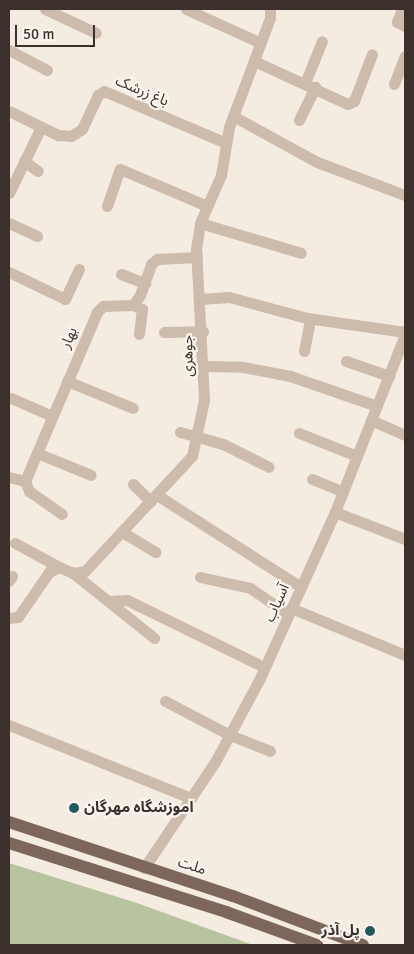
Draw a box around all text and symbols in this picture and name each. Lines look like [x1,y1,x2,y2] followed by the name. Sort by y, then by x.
[18,15,98,47] scale bar
[23,25,54,43] text: 50 m
[113,72,171,110] street label: باغ زرشک
[57,325,81,351] street label: بهار
[179,335,197,377] street label: جوهری
[261,581,293,625] street label: آسیاب
[84,799,194,817] place label: اموزشگاه مهرگان
[68,802,80,814] marker: اموزشگاه مهرگان
[176,853,208,879] street label: ملت
[321,922,360,940] place label: پل آذر
[364,925,376,937] marker: پل آذر

